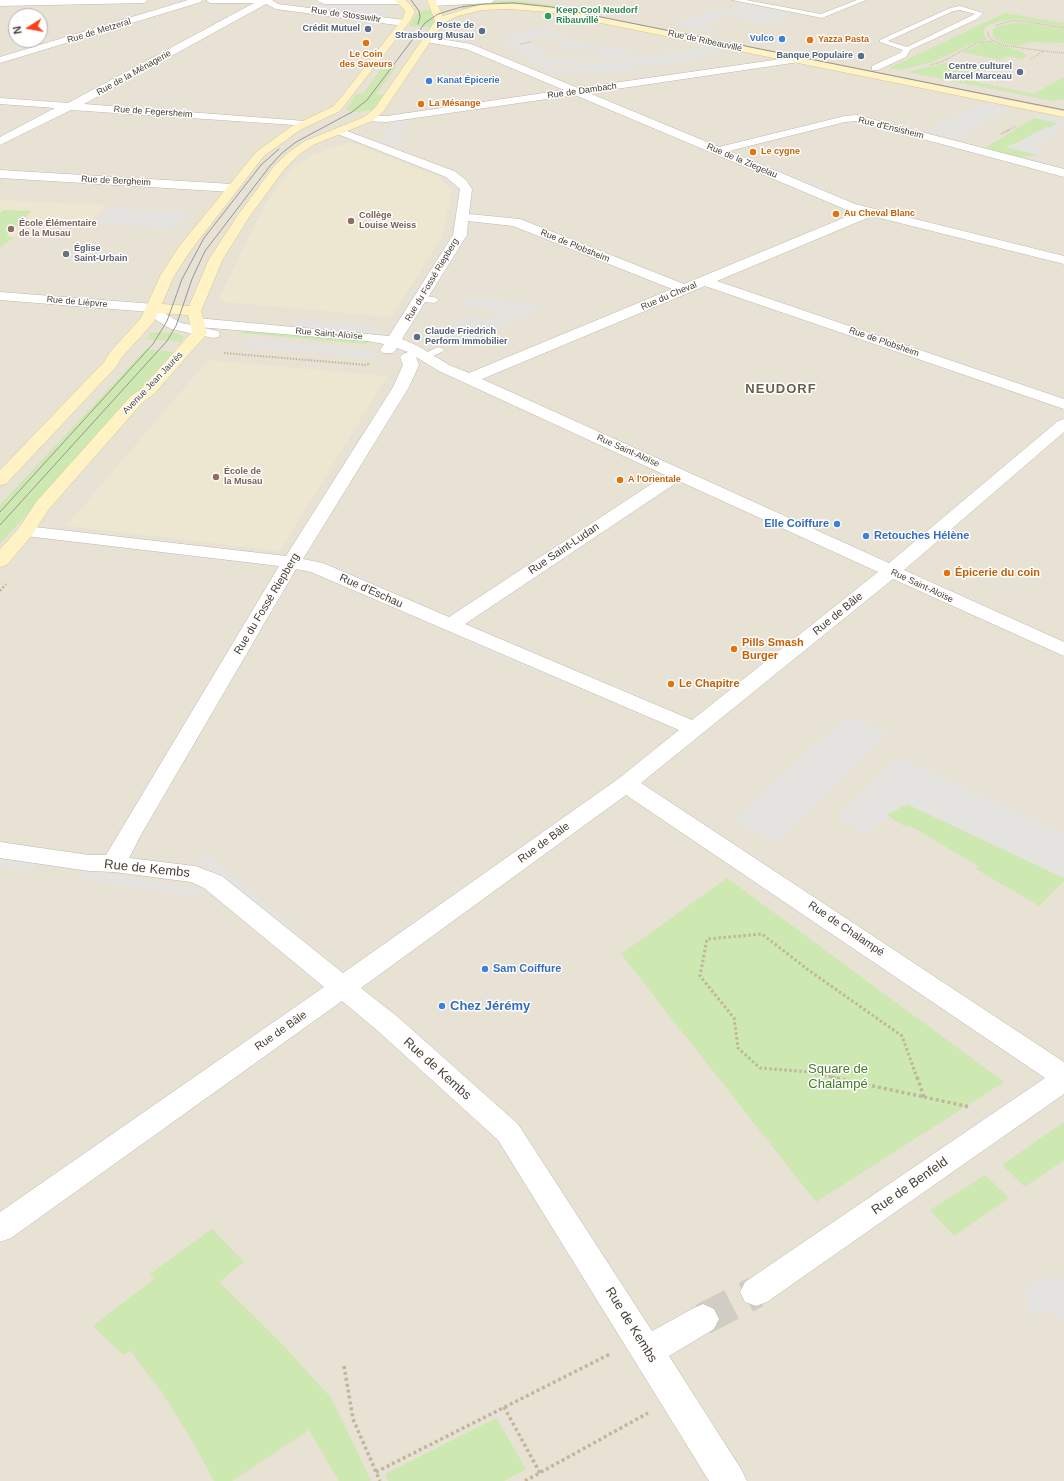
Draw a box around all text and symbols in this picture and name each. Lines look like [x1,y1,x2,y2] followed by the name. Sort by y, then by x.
[310,5,382,25] street label: Rue de Stosswihr
[556,6,638,27] place label: Keep Cool Neudorf Ribauvillé
[8,8,48,48] north arrow
[543,11,553,21] marker: Keep Cool Neudorf Ribauvillé
[66,16,132,46] street label: Rue de Metzeral
[395,21,474,42] place label: Poste de Strasbourg Musau
[303,24,360,34] place label: Crédit Mutuel
[363,24,373,34] marker: Crédit Mutuel
[11,25,24,35] text: N
[477,26,487,36] marker: Poste de Strasbourg Musau
[667,28,743,54] street label: Rue de Ribeauvillé
[750,34,774,44] place label: Vulco
[777,34,787,44] marker: Vulco
[805,35,815,45] marker: Yazza Pasta
[818,35,869,45] place label: Yazza Pasta
[361,38,371,48] marker: Le Coin des Saveurs
[95,48,173,98] street label: Rue de la Ménagerie
[339,50,393,71] place label: Le Coin des Saveurs
[776,51,853,61] place label: Banque Populaire
[856,51,866,61] marker: Banque Populaire
[944,62,1012,83] place label: Centre culturel Marcel Marceau
[1015,67,1025,77] marker: Centre culturel Marcel Marceau
[424,76,434,86] marker: Kanat Épicerie
[437,76,500,86] place label: Kanat Épicerie
[547,81,617,101] street label: Rue de Dambach
[416,99,426,109] marker: La Mésange
[429,99,481,109] place label: La Mésange
[113,104,193,120] street label: Rue de Fegersheim
[857,115,925,141] street label: Rue d'Ensisheim
[705,141,779,181] street label: Rue de la Ziegelau
[748,147,758,157] marker: Le cygne
[761,147,800,157] place label: Le cygne
[81,174,151,188] street label: Rue de Bergheim
[831,209,841,219] marker: Au Cheval Blanc
[844,209,915,219] place label: Au Cheval Blanc
[359,211,416,232] place label: Collège Louise Weiss
[346,216,356,226] marker: Collège Louise Weiss
[19,219,97,240] place label: École Élémentaire de la Musau
[6,224,16,234] marker: École Élémentaire de la Musau
[539,227,611,265] street label: Rue de Plobsheim
[403,236,461,324] street label: Rue du Fossé Riepberg
[74,244,128,265] place label: Église Saint-Urbain
[61,249,71,259] marker: Église Saint-Urbain
[639,279,699,313] street label: Rue du Cheval
[46,294,108,310] street label: Rue de Lièpvre
[847,325,921,359] street label: Rue de Plobsheim
[295,326,363,342] street label: Rue Saint-Aloïse
[425,327,508,348] place label: Claude Friedrich Perform Immobilier
[412,332,422,342] marker: Claude Friedrich Perform Immobilier
[121,350,185,416] street label: Avenue Jean Jaurès
[745,381,817,397] district label: NEUDORF
[595,432,661,470] street label: Rue Saint-Aloïse
[224,467,263,488] place label: École de la Musau
[211,472,221,482] marker: École de la Musau
[615,475,625,485] marker: A l'Orientale
[628,475,681,485] place label: A l'Orientale
[764,517,829,531] place label: Elle Coiffure
[832,519,842,529] marker: Elle Coiffure
[526,520,602,578] street label: Rue Saint-Ludan
[874,529,969,543] place label: Retouches Hélène
[861,531,871,541] marker: Retouches Hélène
[231,551,303,657] street label: Rue du Fossé Riepberg
[955,566,1040,580] place label: Épicerie du coin
[889,567,955,605] street label: Rue Saint-Aloïse
[942,568,952,578] marker: Épicerie du coin
[337,571,405,611] street label: Rue d'Eschau
[810,590,866,638] street label: Rue de Bâle
[742,636,804,662] place label: Pills Smash Burger
[729,644,739,654] marker: Pills Smash Burger
[679,677,740,691] place label: Le Chapitre
[666,679,676,689] marker: Le Chapitre
[516,820,572,866] street label: Rue de Bâle
[103,857,191,881] street label: Rue de Kembs
[806,899,886,959] street label: Rue de Chalampé
[493,962,561,976] place label: Sam Coiffure
[480,964,490,974] marker: Sam Coiffure
[450,998,530,1014] place label: Chez Jérémy
[437,1001,447,1011] marker: Chez Jérémy
[252,1008,310,1054] street label: Rue de Bâle
[400,1034,474,1104] street label: Rue de Kembs
[808,1061,868,1092] park label: Square de Chalampé
[869,1154,951,1218] street label: Rue de Benfeld
[602,1284,660,1366] street label: Rue de Kembs

